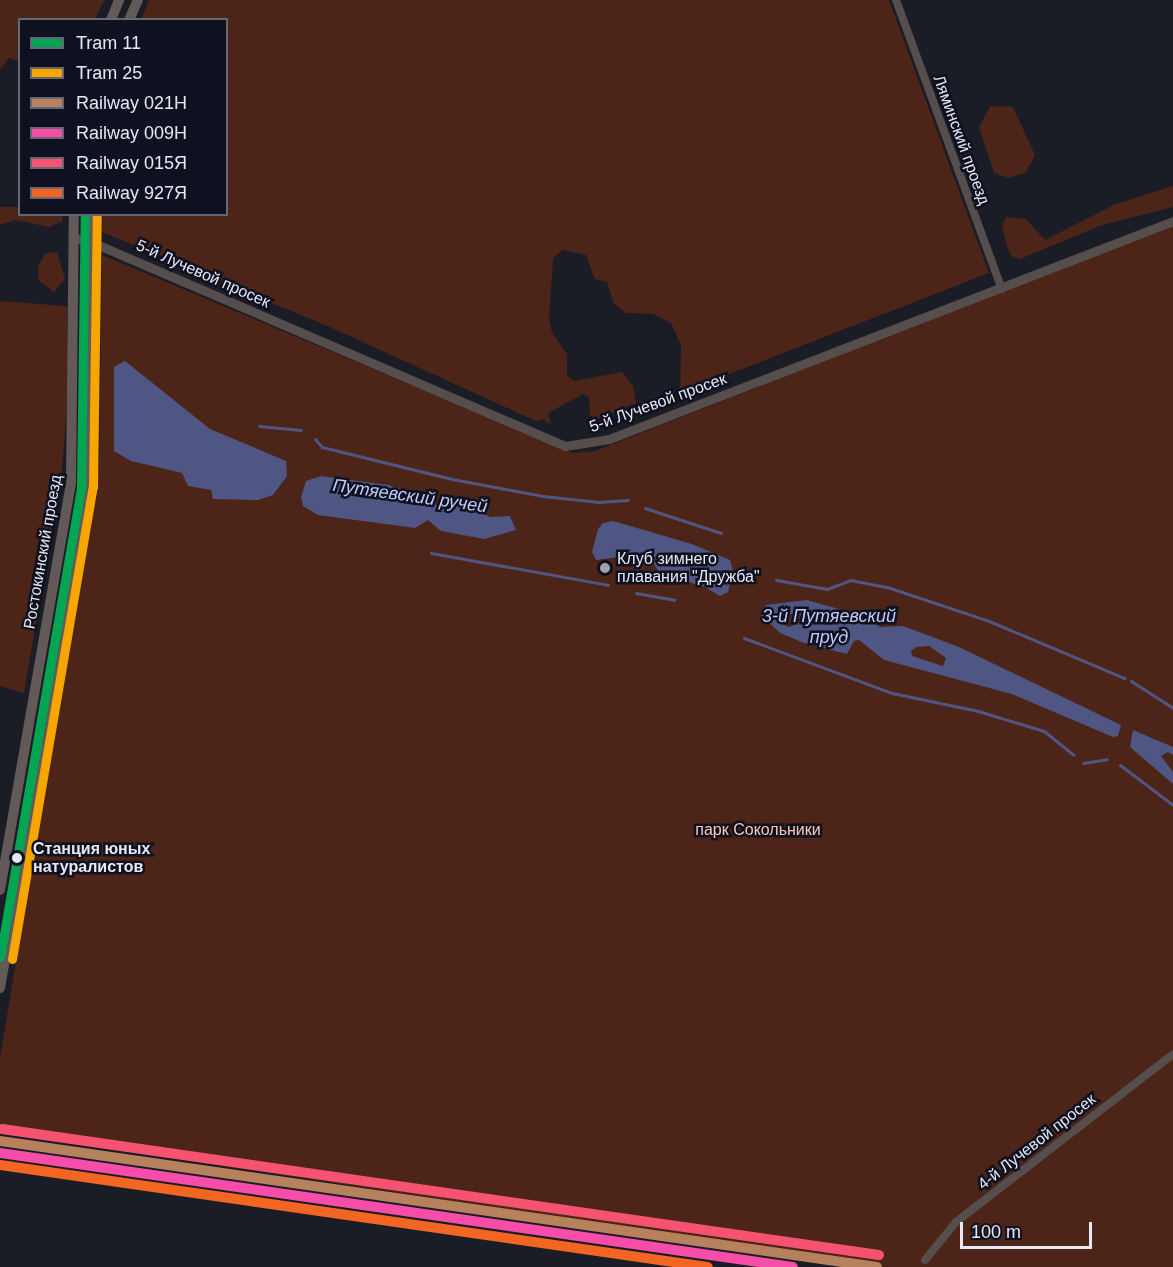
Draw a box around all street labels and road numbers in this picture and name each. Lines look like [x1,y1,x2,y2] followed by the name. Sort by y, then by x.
[929,73,993,207] street label: Ляминский проезд
[133,236,273,312] street label: 5-й Лучевой просек
[587,369,729,437] street label: 5-й Лучевой просек
[20,473,66,631] street label: Ростокинский проезд
[974,1090,1100,1194] street label: 4-й Лучевой просек

